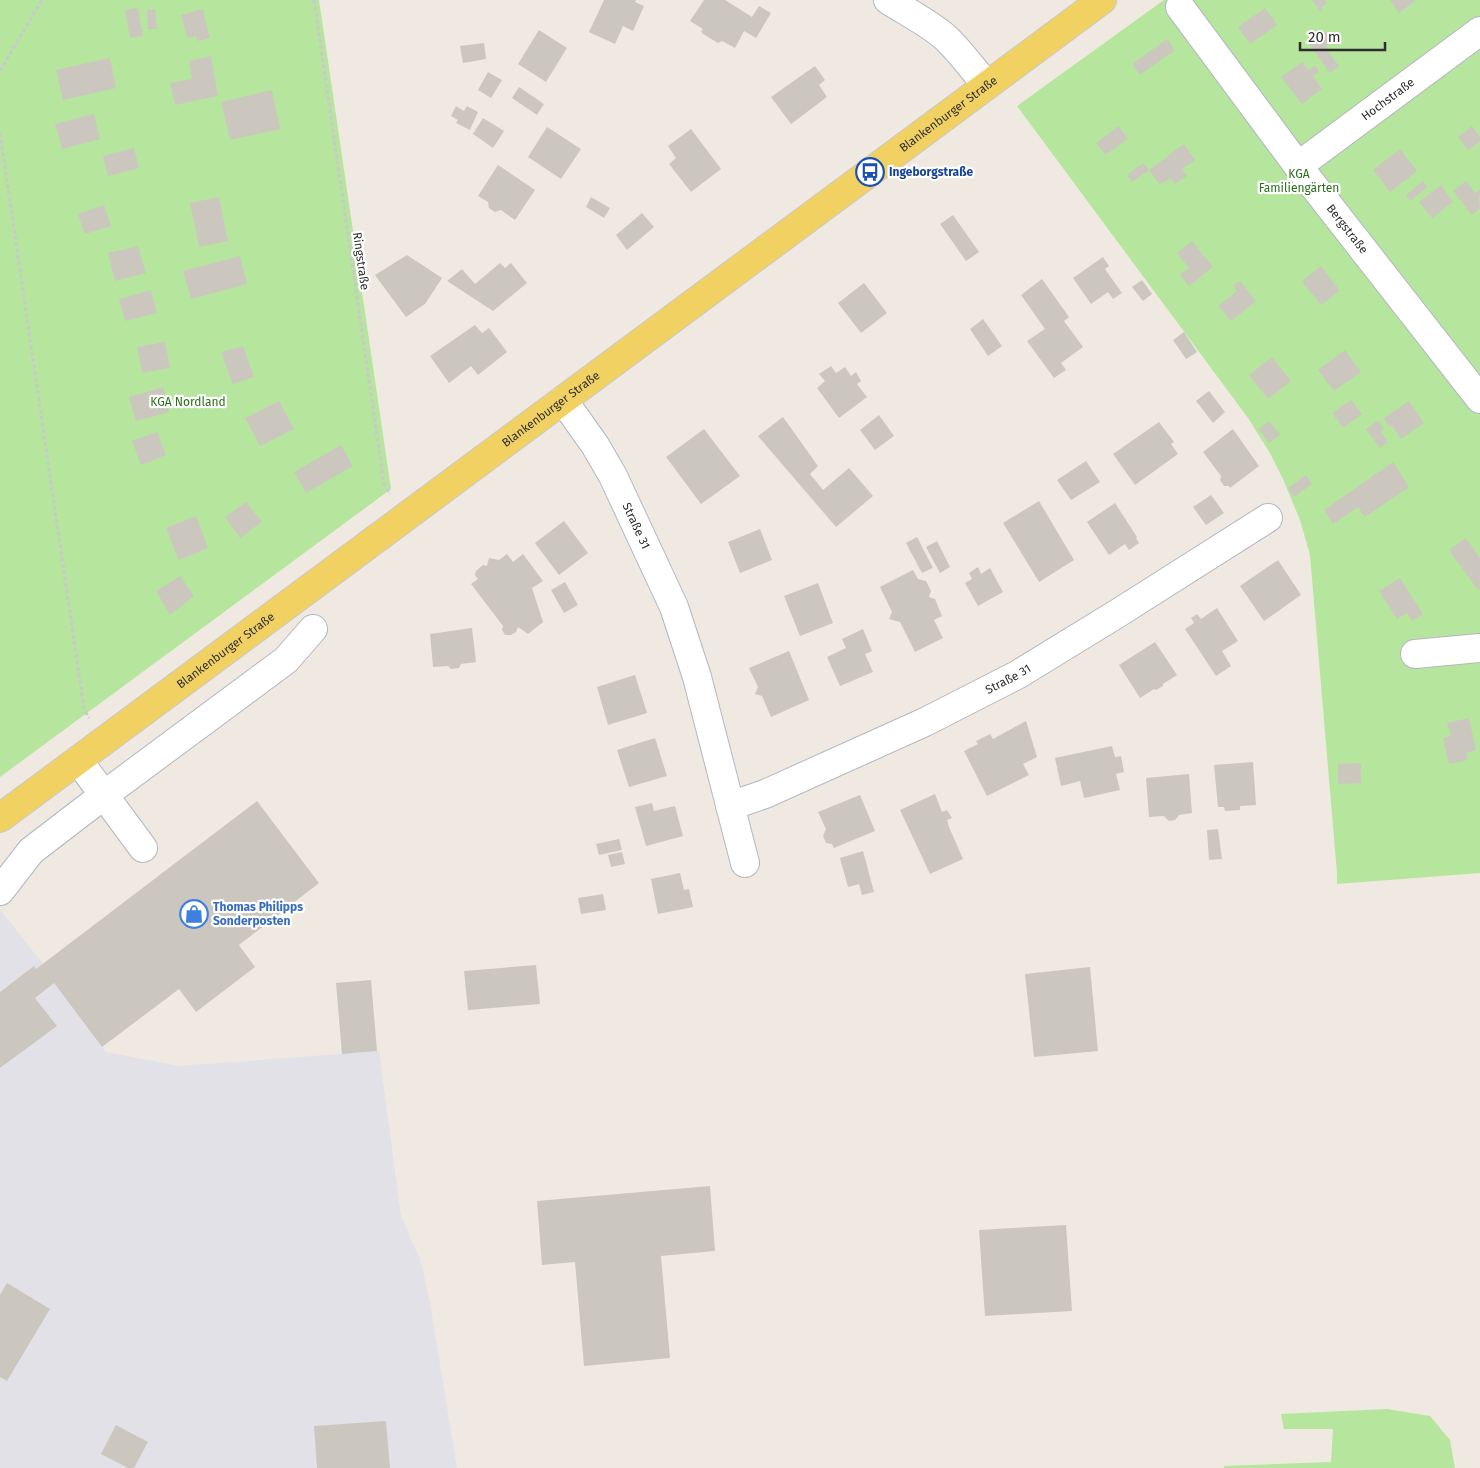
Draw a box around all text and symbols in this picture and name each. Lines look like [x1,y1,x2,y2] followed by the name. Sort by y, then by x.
[1300,20,1385,52] scale bar
[1308,28,1341,46] text: 20 m
[897,73,1000,155] street label: Blankenburger Straße
[1359,75,1417,123] street label: Hochstraße
[855,157,885,187] bus stop icon: Ingeborgstraße
[889,165,973,179] place label: Ingeborgstraße
[1259,167,1339,195] park label: KGA Familiengärten
[1324,202,1371,257] street label: Bergstraße
[350,231,372,291] street label: Ringstraße
[499,368,603,450] street label: Blankenburger Straße
[150,395,226,409] park label: KGA Nordland
[619,500,653,551] street label: Straße 31
[174,610,277,691] street label: Blankenburger Straße
[983,661,1033,697] street label: Straße 31
[179,899,209,929] shop icon: Thomas Philipps Sonderposten
[213,900,303,928] place label: Thomas Philipps Sonderposten

